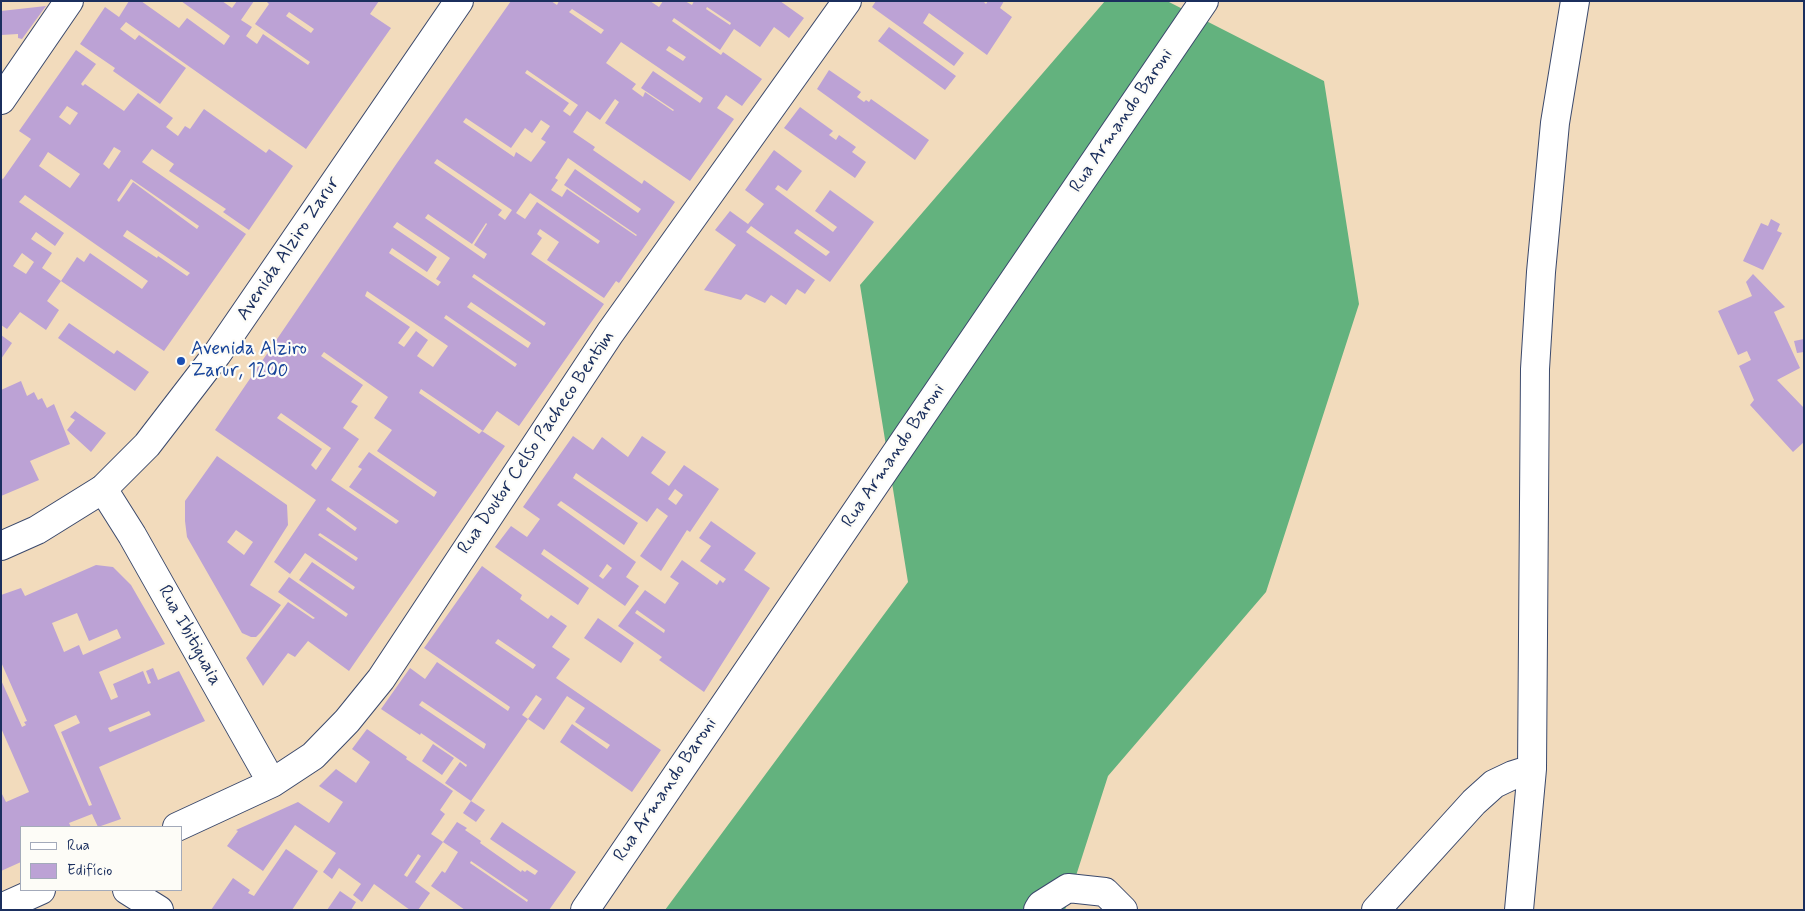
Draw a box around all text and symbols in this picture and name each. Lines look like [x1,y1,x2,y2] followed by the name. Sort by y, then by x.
[1065,45,1179,197] street label: Rua Armando Baroni
[232,173,346,325] street label: Avenida Alziro Zarur
[453,327,621,559] street label: Rua Doutor Celso Pacheco Bentim
[191,339,307,383] place label: Avenida Alziro Zarur, 1200
[175,355,187,367] marker: Avenida Alziro Zarur, 1200
[837,380,951,532] street label: Rua Armando Baroni
[152,582,226,690] street label: Rua Ibitiguaia
[609,714,723,866] street label: Rua Armando Baroni
[20,826,182,891] legend
[67,836,90,856] text: Rua
[67,861,112,881] text: Edifício

